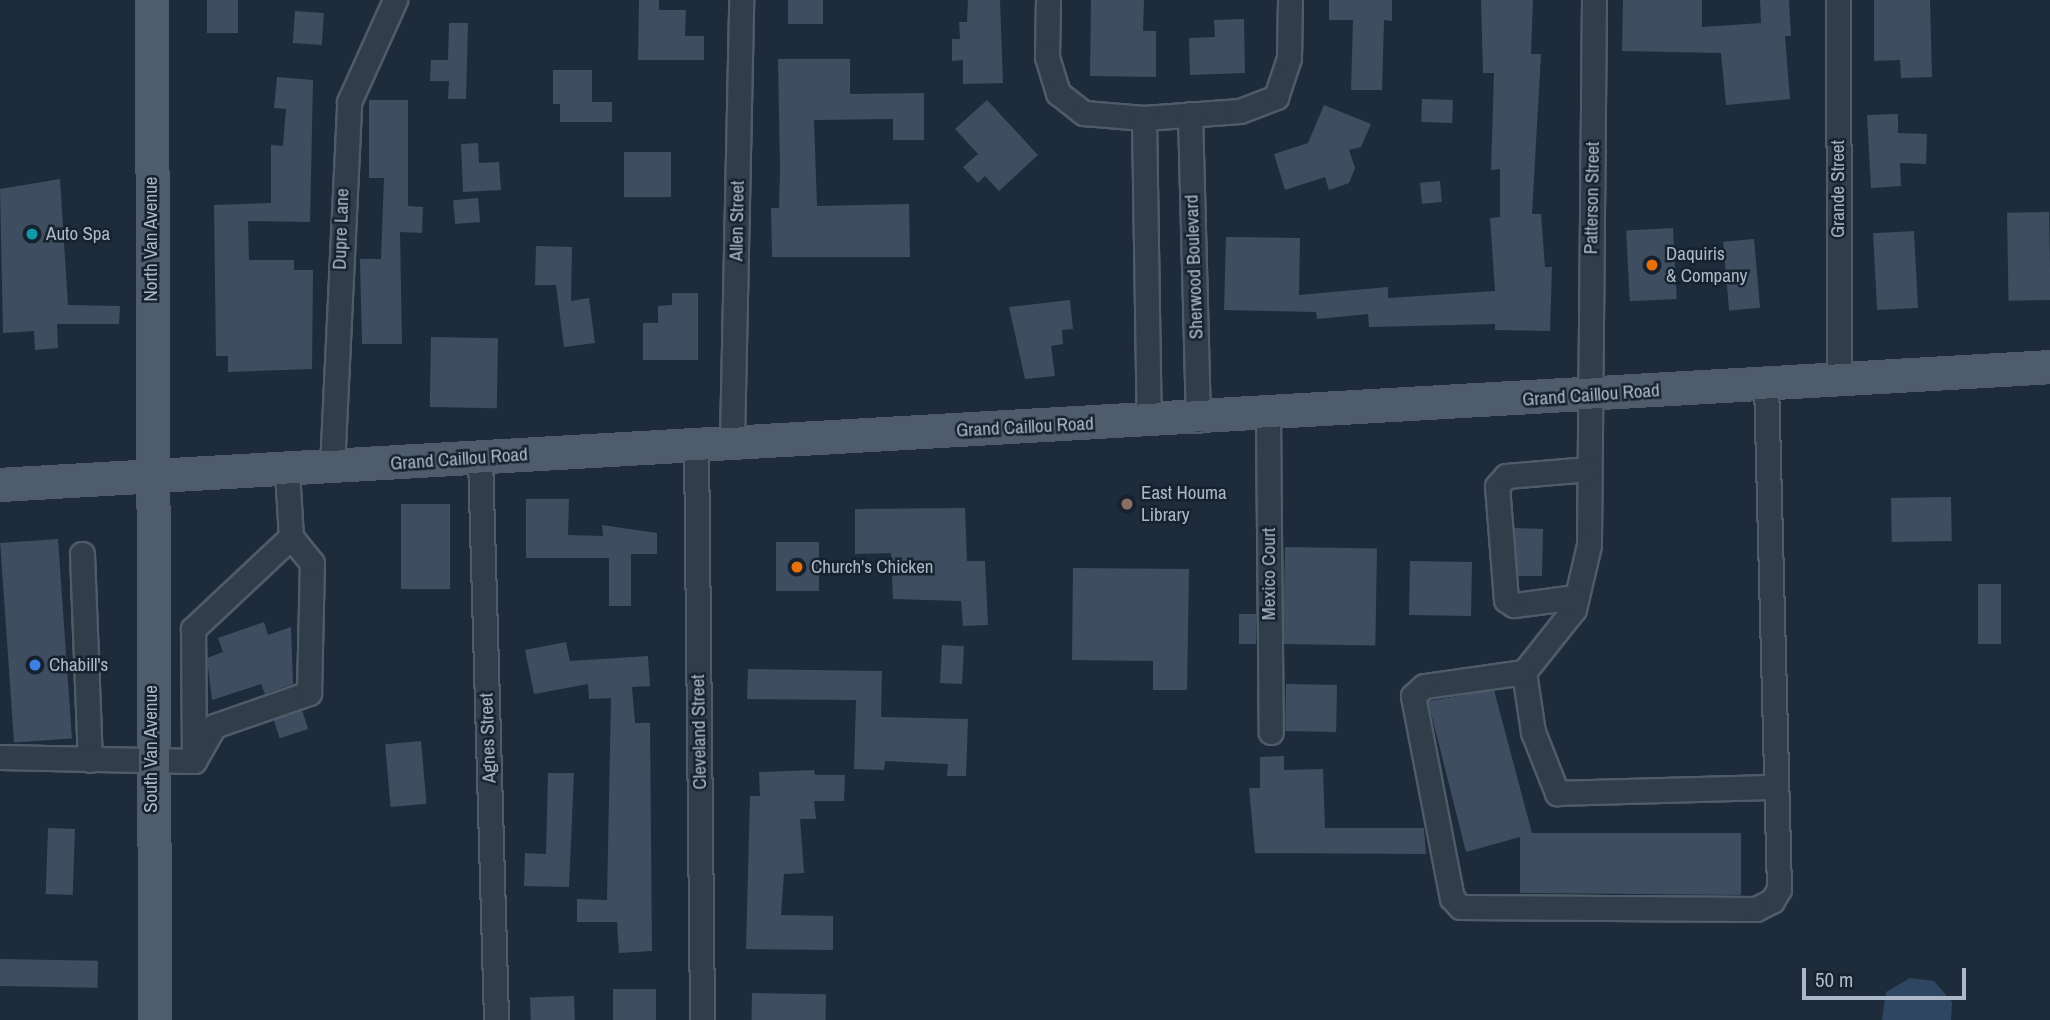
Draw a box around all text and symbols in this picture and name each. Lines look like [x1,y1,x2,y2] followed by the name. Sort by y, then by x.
[1827,140,1849,238] street label: Grande Street
[1580,142,1604,254] street label: Patterson Street
[140,176,162,302] street label: North Van Avenue
[725,181,749,261] street label: Allen Street
[328,188,354,270] street label: Dupre Lane
[1180,194,1208,340] street label: Sherwood Boulevard
[46,223,110,245] place label: Auto Spa
[24,226,40,242] marker: Auto Spa
[1666,243,1747,287] place label: Daquiris & Company
[1644,257,1660,273] marker: Daquiris & Company
[1522,379,1660,411] street label: Grand Caillou Road
[956,412,1094,442] street label: Grand Caillou Road
[390,443,528,475] street label: Grand Caillou Road
[1141,482,1227,526] place label: East Houma Library
[1119,496,1135,512] marker: East Houma Library
[1258,528,1280,620] street label: Mexico Court
[811,556,933,578] place label: Church's Chicken
[789,559,805,575] marker: Church's Chicken
[49,654,108,676] place label: Chabill's
[27,657,43,673] marker: Chabill's
[687,674,711,790] street label: Cleveland Street
[140,685,162,813] street label: South Van Avenue
[475,693,501,783] street label: Agnes Street
[1805,954,1969,998] scale bar
[1815,965,1853,994] text: 50 m

